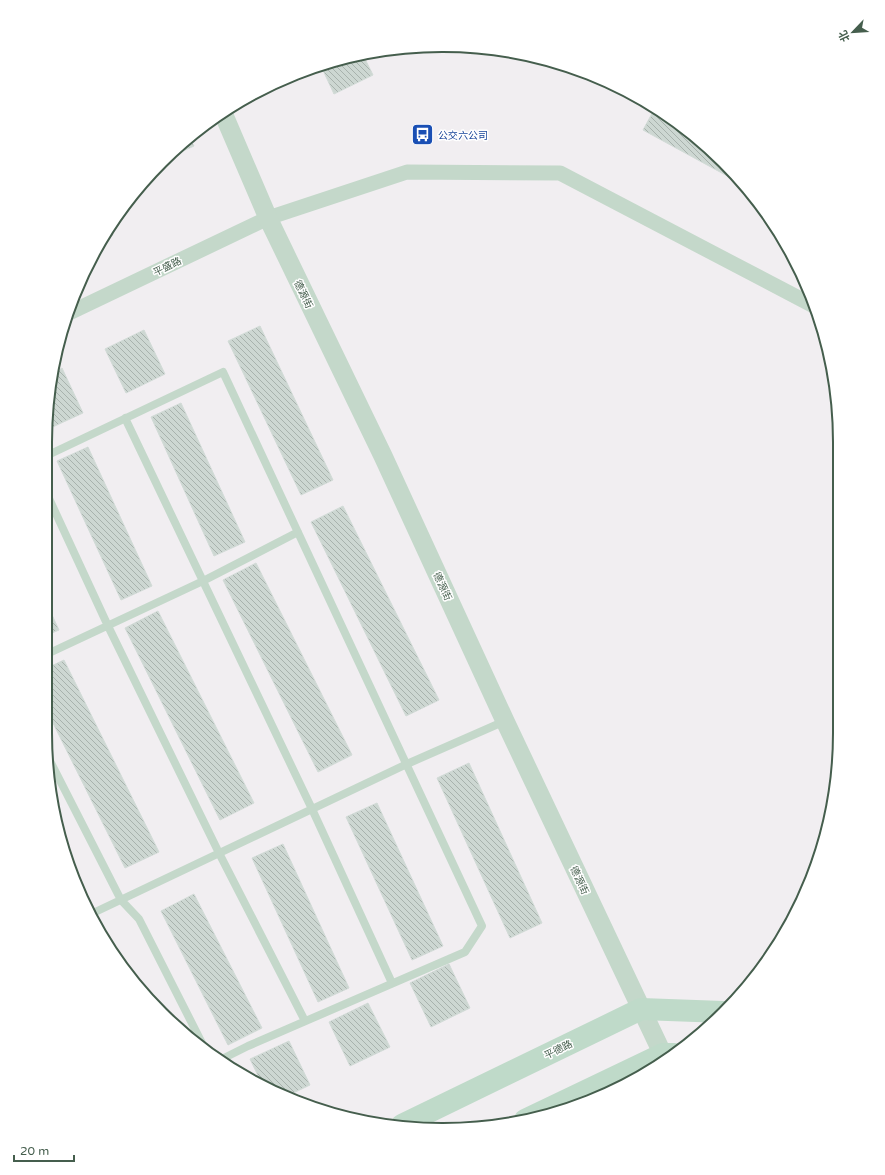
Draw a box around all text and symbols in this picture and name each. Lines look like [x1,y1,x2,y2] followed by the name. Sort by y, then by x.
[833,12,873,52] north arrow
[836,28,853,44] text: 北
[409,122,435,148] bus stop icon: 公交六公司
[438,130,488,142] place label: 公交六公司
[151,255,184,279] street label: 平盛路
[291,278,315,311] street label: 德源街
[430,570,454,603] street label: 德源街
[567,864,591,897] street label: 德源街
[542,1038,575,1062] street label: 平德路
[14,1137,74,1163] scale bar
[20,1144,49,1158] text: 20 m

